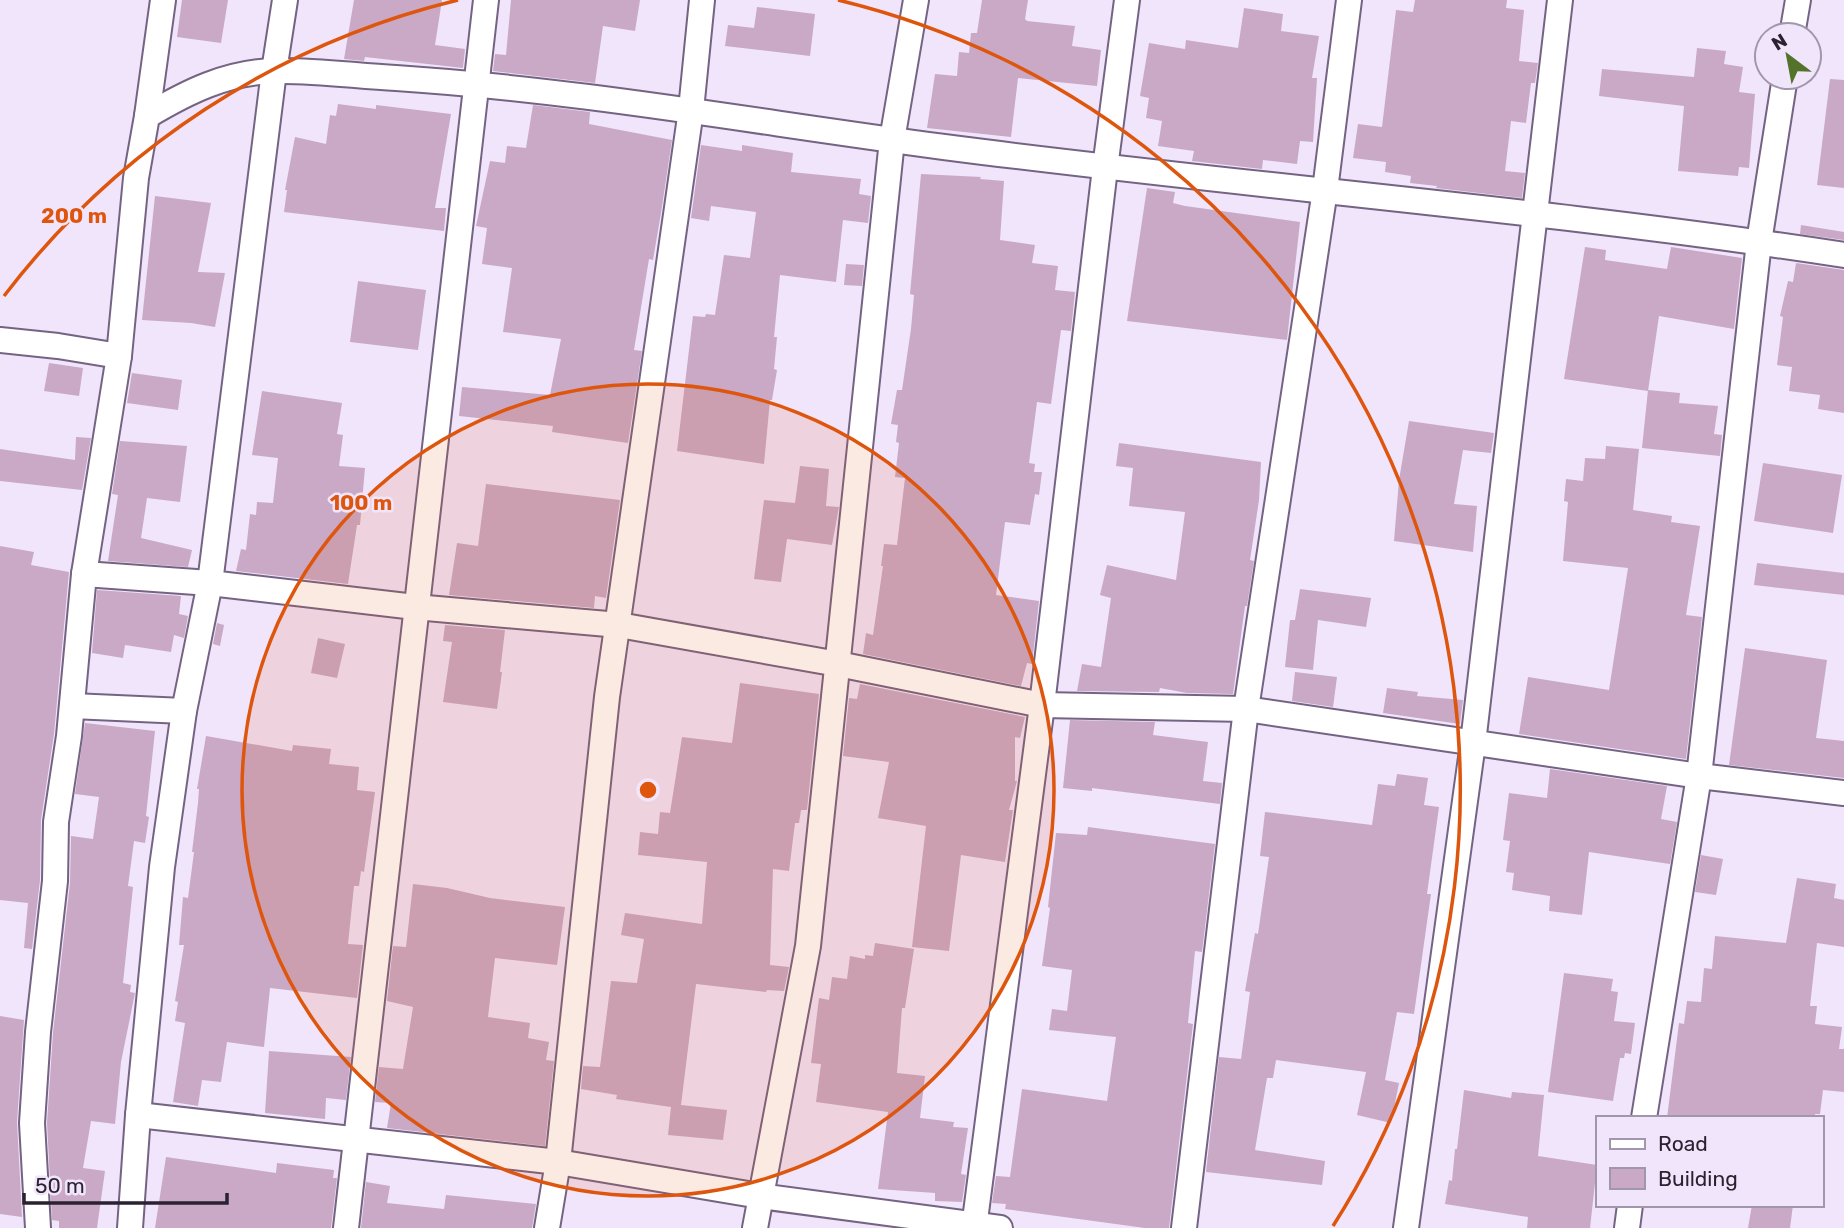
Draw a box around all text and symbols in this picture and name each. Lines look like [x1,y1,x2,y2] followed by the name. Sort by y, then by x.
[1753,21,1823,91] north arrow
[1767,29,1791,55] text: N
[41,203,107,228] text: 200 m
[330,490,392,515] text: 100 m
[636,778,660,802] centre of rings
[1596,1116,1823,1207] legend
[1658,1131,1708,1156] text: Road
[24,1162,228,1206] scale bar
[1658,1166,1738,1191] text: Building
[35,1173,85,1198] text: 50 m

